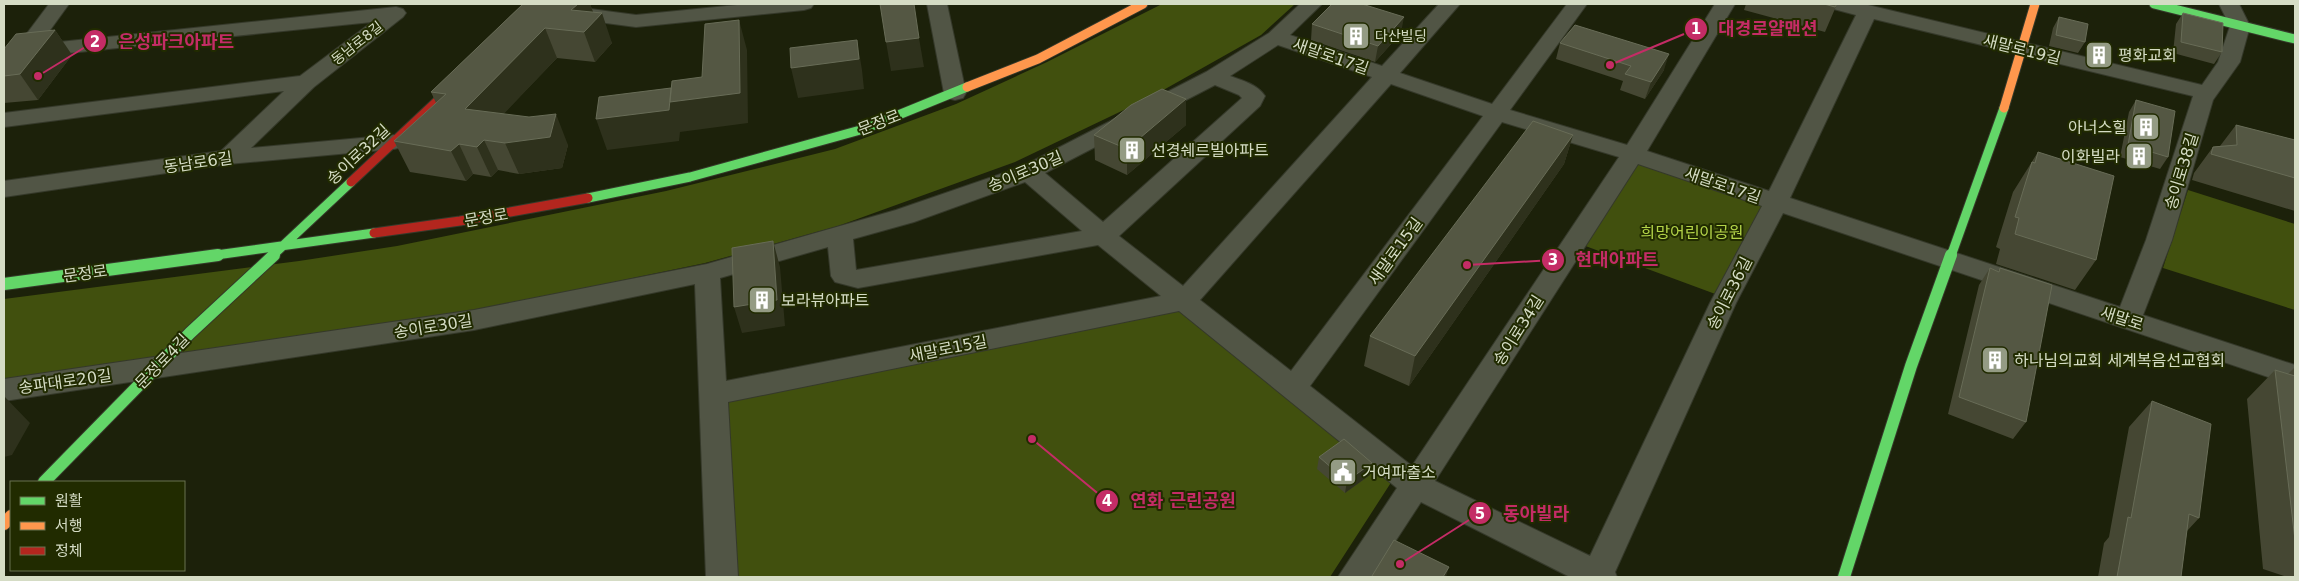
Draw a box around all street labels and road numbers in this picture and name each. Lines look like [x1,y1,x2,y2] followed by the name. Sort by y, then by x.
[328,18,386,68] street label: 동남로8길
[1981,31,2063,68] street label: 새말로19길
[1290,35,1371,78] street label: 새말로17길
[855,106,903,139] street label: 문정로
[323,120,394,188] street label: 송이로32길
[2161,130,2202,212] street label: 송이로38길
[985,147,1065,196] street label: 송이로30길
[163,148,234,177] street label: 동남로6길
[1682,164,1763,207] street label: 새말로17길
[463,204,510,231] street label: 문정로
[1364,214,1426,289] street label: 새말로15길
[1703,254,1756,333] street label: 송이로36길
[62,261,109,286] street label: 문정로
[1489,292,1547,369] street label: 송이로34길
[2098,303,2146,334] street label: 새말로
[392,311,474,342] street label: 송이로30길
[132,330,193,393] street label: 문정로4길
[907,332,989,365] street label: 새말로15길
[17,366,113,397] street label: 송파대로20길

